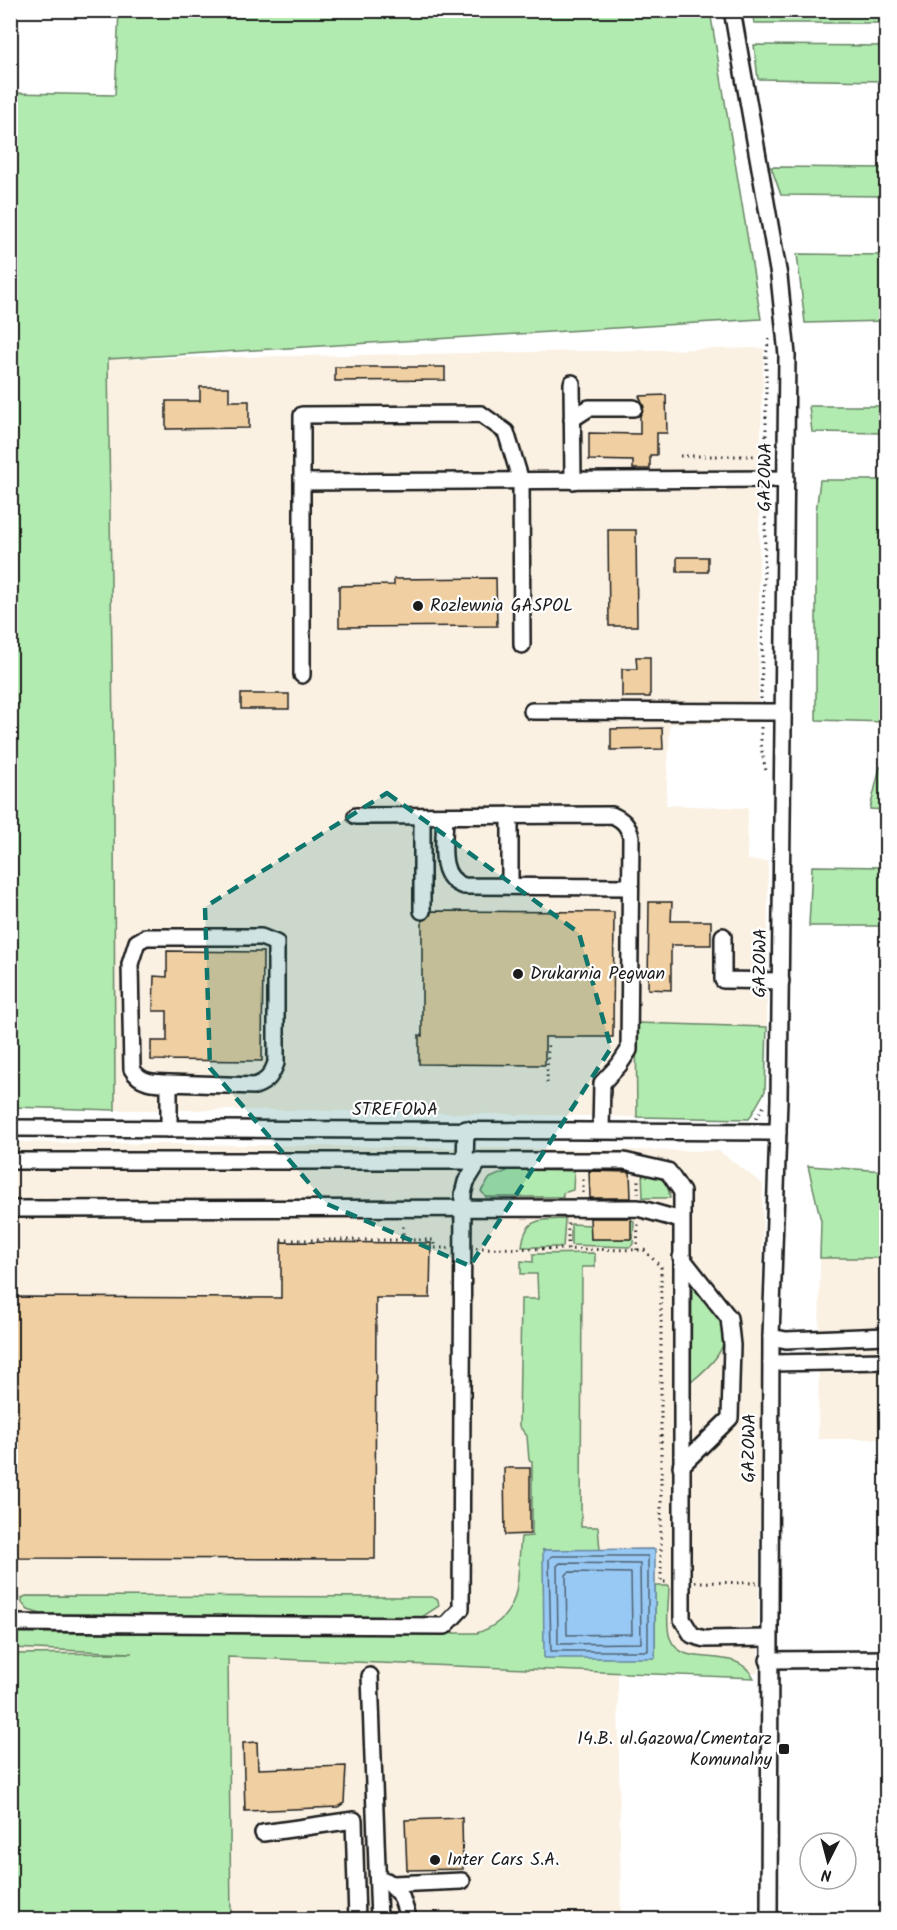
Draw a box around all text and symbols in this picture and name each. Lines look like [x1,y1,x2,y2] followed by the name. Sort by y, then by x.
[751,442,781,512] street label: GAZOWA
[430,592,573,621] place label: Rozlewnia GASPOL
[411,599,425,613] marker: Rozlewnia GASPOL
[746,928,776,998] street label: GAZOWA
[530,960,665,989] place label: Drukarnia Pegwan
[511,967,525,981] marker: Drukarnia Pegwan
[352,1096,438,1125] street label: STREFOWA
[735,1413,765,1483] street label: GAZOWA
[577,1725,773,1775] place label: 14.B. ul.Gazowa/Cmentarz Komunalny
[777,1742,791,1756] marker: 14.B. ul.Gazowa/Cmentarz Komunalny
[798,1831,858,1891] north arrow
[447,1846,560,1875] place label: Inter Cars S.A.
[428,1853,442,1867] marker: Inter Cars S.A.
[820,1861,833,1887] text: N

